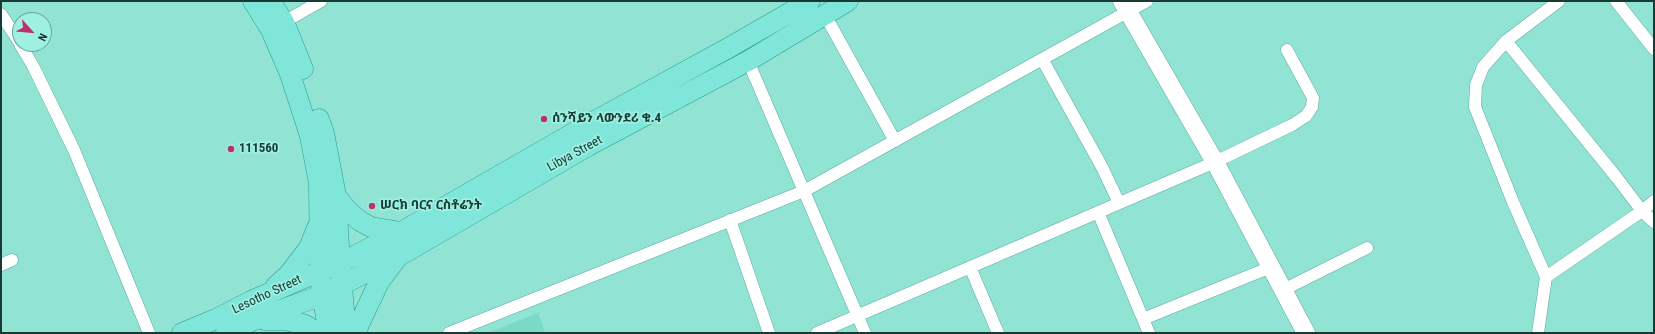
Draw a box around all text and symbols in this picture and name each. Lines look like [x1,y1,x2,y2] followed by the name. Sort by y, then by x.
[12,12,52,52] north arrow
[35,31,50,43] text: N
[552,111,661,127] place label: ሰንሻይን ላውንደሪ ቁ.4
[539,114,549,124] marker: ሰንሻይን ላውንደሪ ቁ.4
[545,133,605,175] street label: Libya Street
[239,141,278,157] place label: 111560
[226,144,236,154] marker: 111560
[380,198,482,214] place label: ሠርክ ባርና ርስቶሬንት
[367,201,377,211] marker: ሠርክ ባርና ርስቶሬንት
[230,272,304,318] street label: Lesotho Street

